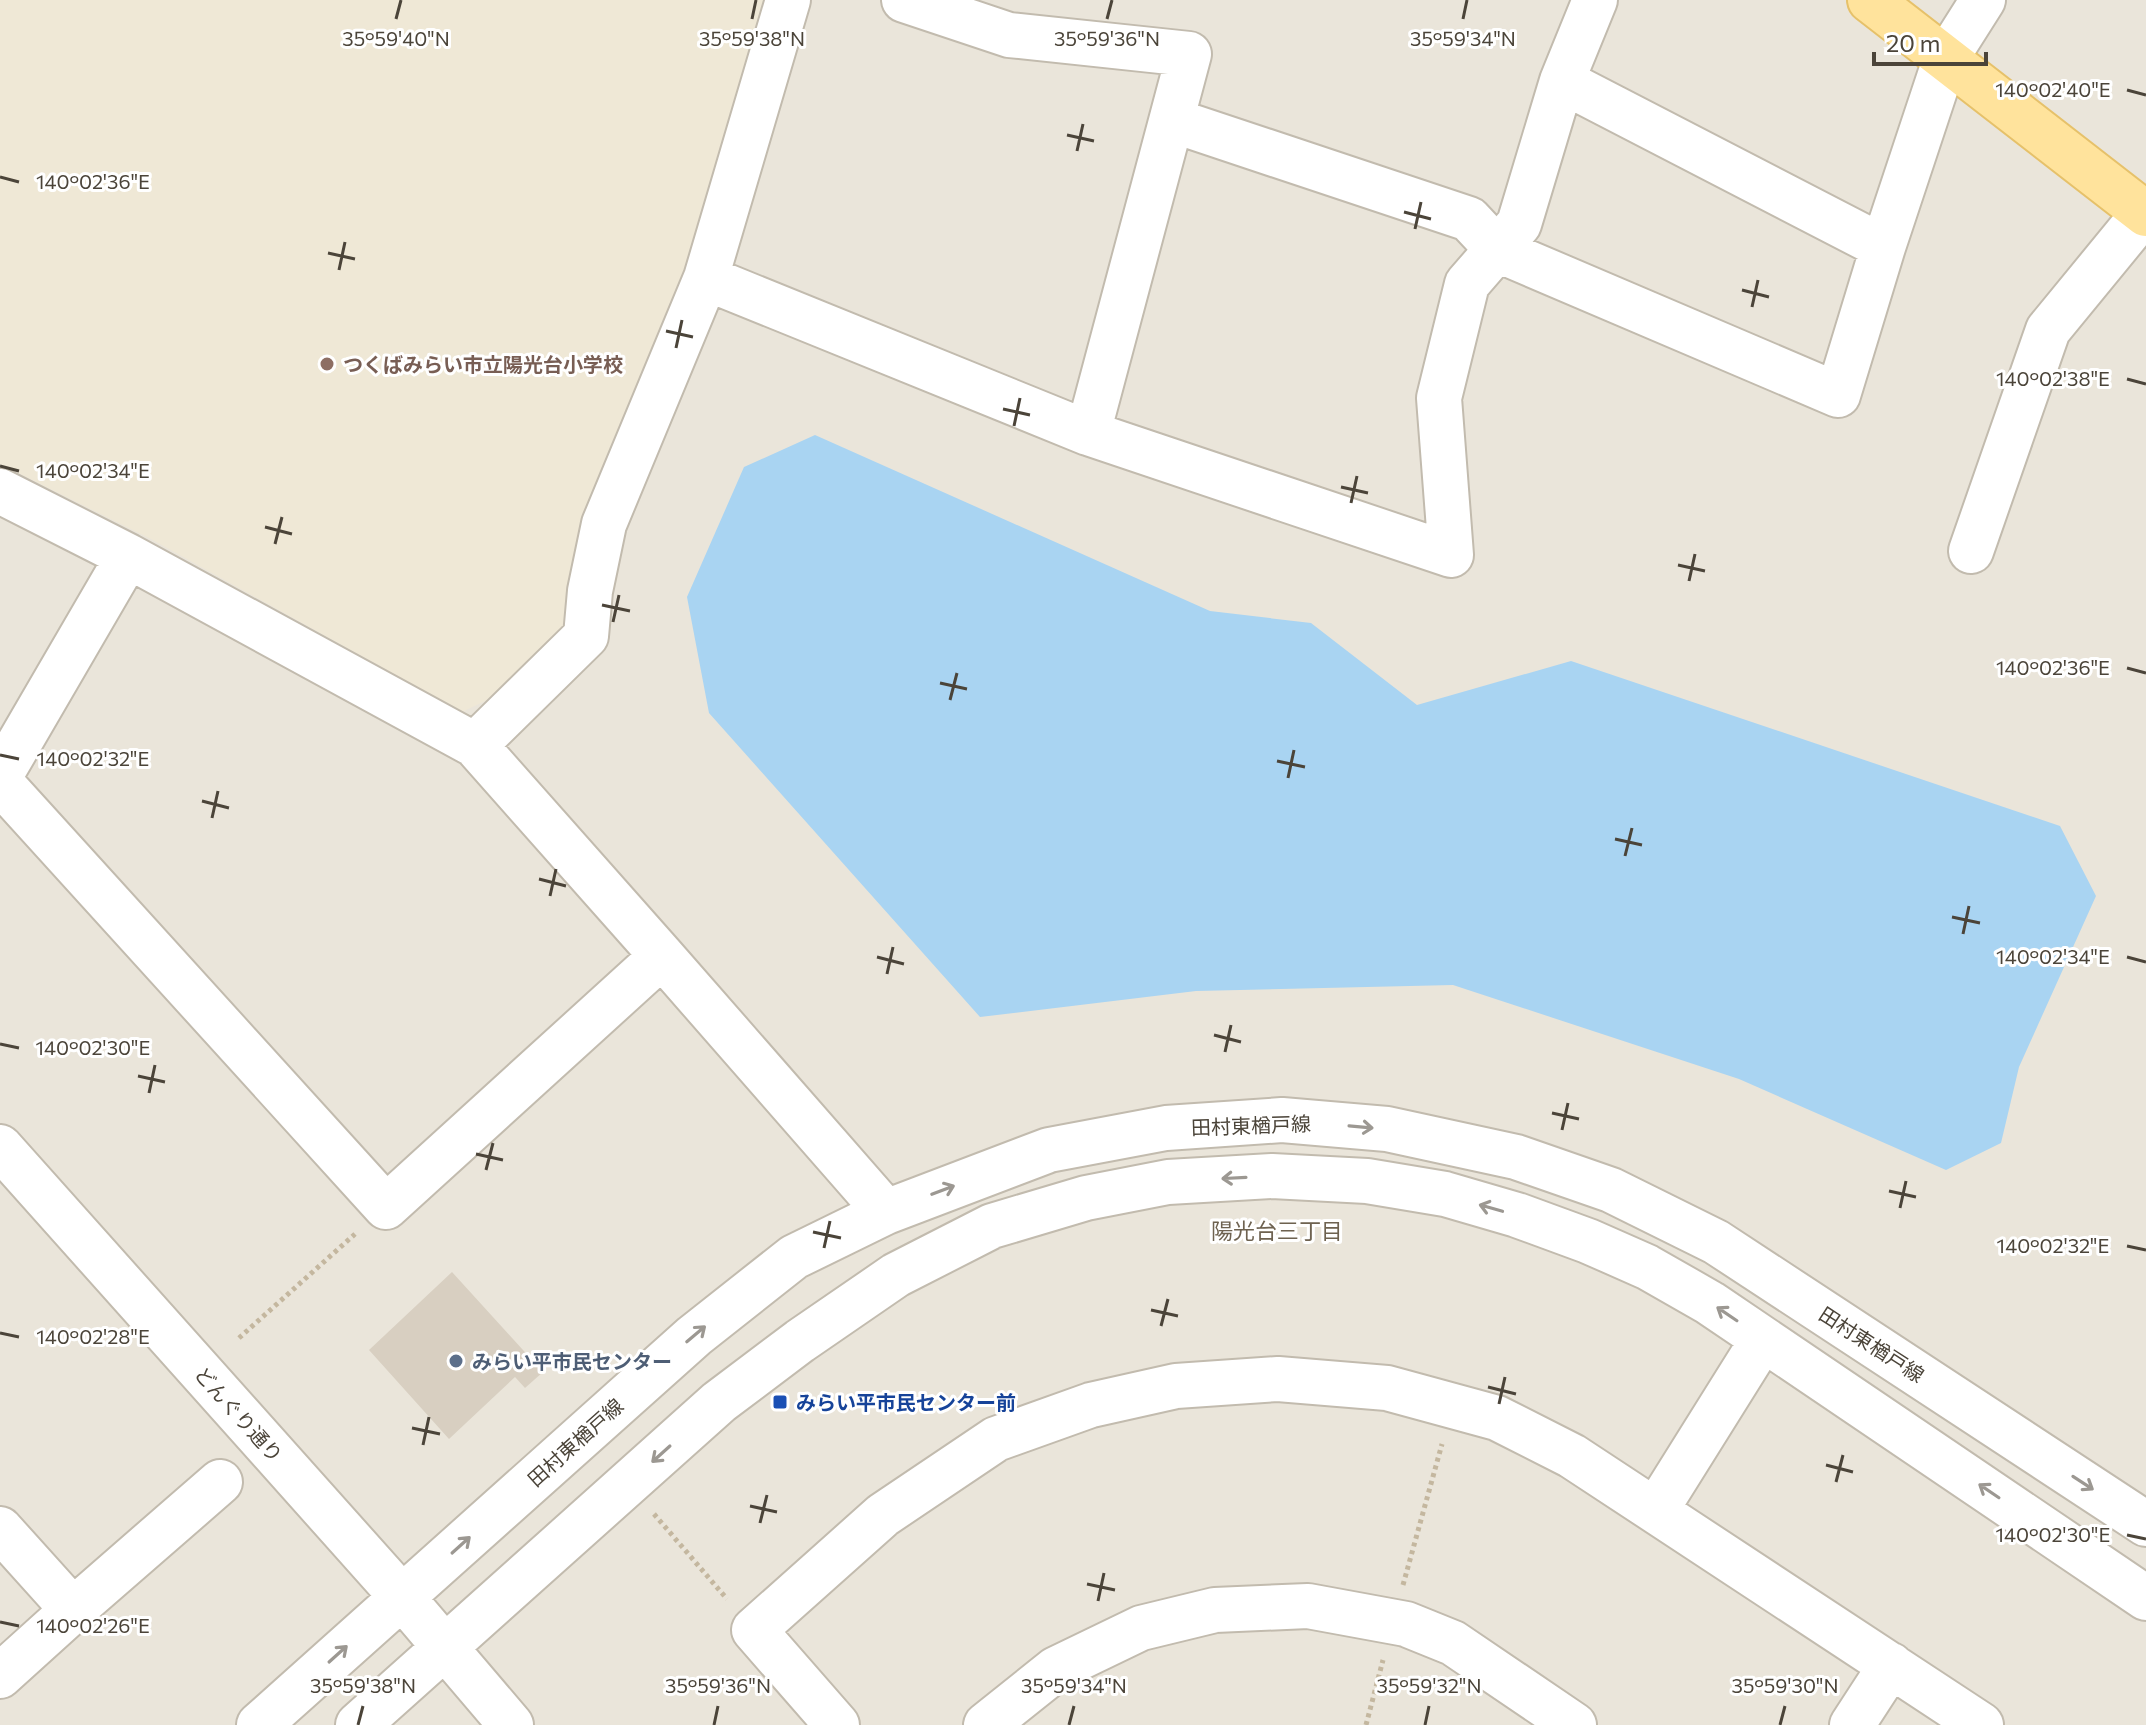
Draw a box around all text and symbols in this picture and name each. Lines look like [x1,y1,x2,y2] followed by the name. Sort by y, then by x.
[1874,16,1986,66] scale bar
[342,26,450,50] text: 35°59'40"N
[699,26,805,50] text: 35°59'38"N
[1054,26,1160,50] text: 35°59'36"N
[1410,26,1516,50] text: 35°59'34"N
[1886,28,1940,57] text: 20 m
[1995,77,2111,101] text: 140°02'40"E
[36,169,150,193] text: 140°02'36"E
[343,352,623,376] place label: つくばみらい市立陽光台小学校
[318,355,336,373] marker: つくばみらい市立陽光台小学校
[1996,366,2110,390] text: 140°02'38"E
[36,458,150,482] text: 140°02'34"E
[1996,655,2110,679] text: 140°02'36"E
[37,746,149,770] text: 140°02'32"E
[1996,944,2110,968] text: 140°02'34"E
[36,1035,150,1059] text: 140°02'30"E
[1191,1111,1311,1139] street label: 田村東楢戸線
[1347,1120,1374,1135] one-way arrow
[1221,1171,1248,1186] one-way arrow
[930,1182,955,1196] one-way arrow
[1479,1199,1504,1214] one-way arrow
[1211,1217,1343,1244] district label: 陽光台三丁目
[1997,1233,2109,1257] text: 140°02'32"E
[1815,1301,1929,1387] street label: 田村東楢戸線
[1716,1306,1738,1323] one-way arrow
[36,1324,150,1348] text: 140°02'28"E
[685,1325,706,1343] one-way arrow
[472,1349,672,1373] place label: みらい平市民センター
[447,1352,465,1370] marker: みらい平市民センター
[190,1361,288,1467] street label: どんぐり通り
[796,1390,1016,1414] place label: みらい平市民センター前
[522,1393,628,1491] street label: 田村東楢戸線
[771,1393,789,1411] marker: みらい平市民センター前
[652,1445,672,1463] one-way arrow
[2071,1475,2094,1491] one-way arrow
[1978,1483,2000,1499] one-way arrow
[1996,1522,2110,1546] text: 140°02'30"E
[450,1536,470,1554] one-way arrow
[36,1613,150,1637] text: 140°02'26"E
[328,1646,348,1664] one-way arrow
[310,1673,416,1697] text: 35°59'38"N
[665,1673,771,1697] text: 35°59'36"N
[1021,1673,1127,1697] text: 35°59'34"N
[1377,1673,1481,1697] text: 35°59'32"N
[1732,1673,1838,1697] text: 35°59'30"N

